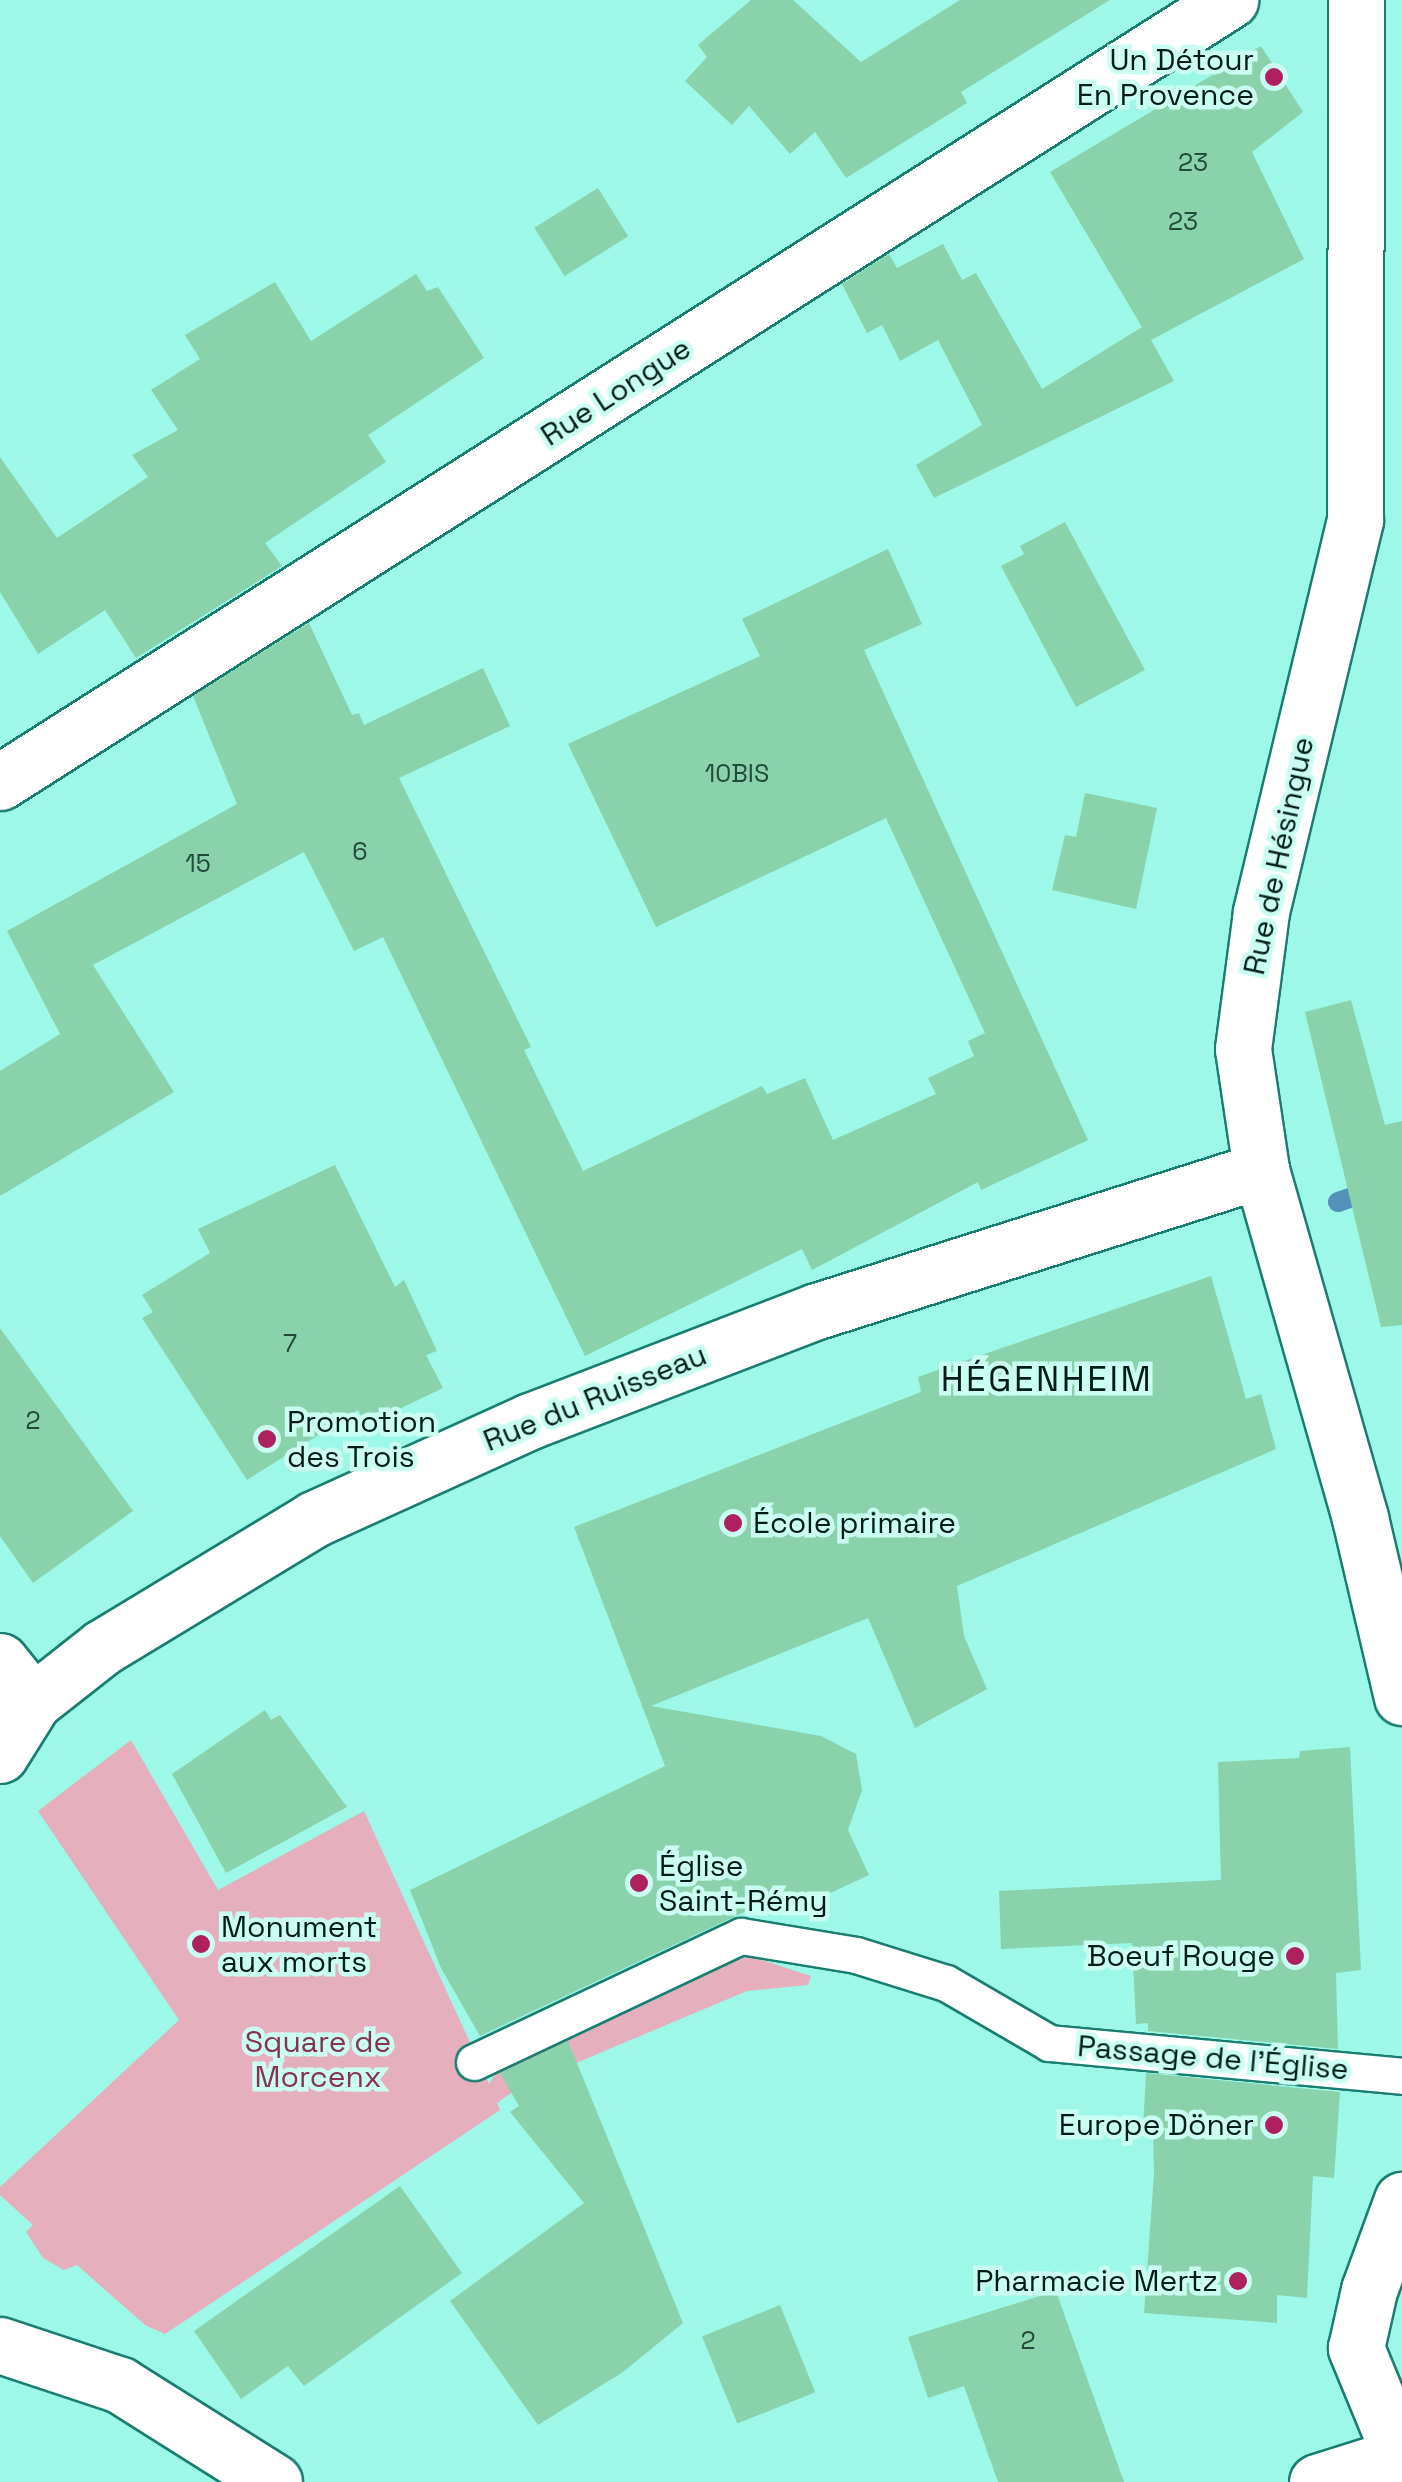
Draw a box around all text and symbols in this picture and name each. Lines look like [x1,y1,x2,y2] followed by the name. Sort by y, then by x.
[1077,42,1254,112] place label: Un Détour En Provence
[1263,66,1285,88] marker: Un Détour En Provence
[1178,147,1208,177] house number: 23
[1168,206,1198,236] house number: 23
[534,330,698,454] street label: Rue Longue
[1236,734,1322,978] street label: Rue de Hésingue
[705,758,769,788] house number: 10BIS
[352,836,368,866] house number: 6
[185,848,211,878] house number: 15
[283,1328,297,1358] house number: 7
[478,1337,712,1459] street label: Rue du Ruisseau
[941,1358,1153,1400] district label: HÉGENHEIM
[287,1404,436,1474] place label: Promotion des Trois
[25,1405,41,1435] house number: 2
[256,1428,278,1450] marker: Promotion des Trois
[753,1505,956,1541] place label: École primaire
[722,1512,744,1534] marker: École primaire
[659,1848,828,1918] place label: Église Saint-Rémy
[628,1872,650,1894] marker: Église Saint-Rémy
[221,1909,377,1980] place label: Monument aux morts
[190,1933,212,1955] marker: Monument aux morts
[1087,1938,1275,1974] place label: Boeuf Rouge
[1284,1945,1306,1967] marker: Boeuf Rouge
[245,2024,391,2094] park label: Square de Morcenx
[1076,2028,1350,2088] street label: Passage de l'Église
[1059,2107,1254,2143] place label: Europe Döner
[1263,2114,1285,2136] marker: Europe Döner
[975,2263,1218,2299] place label: Pharmacie Mertz
[1227,2270,1249,2292] marker: Pharmacie Mertz
[1020,2325,1036,2355] house number: 2

